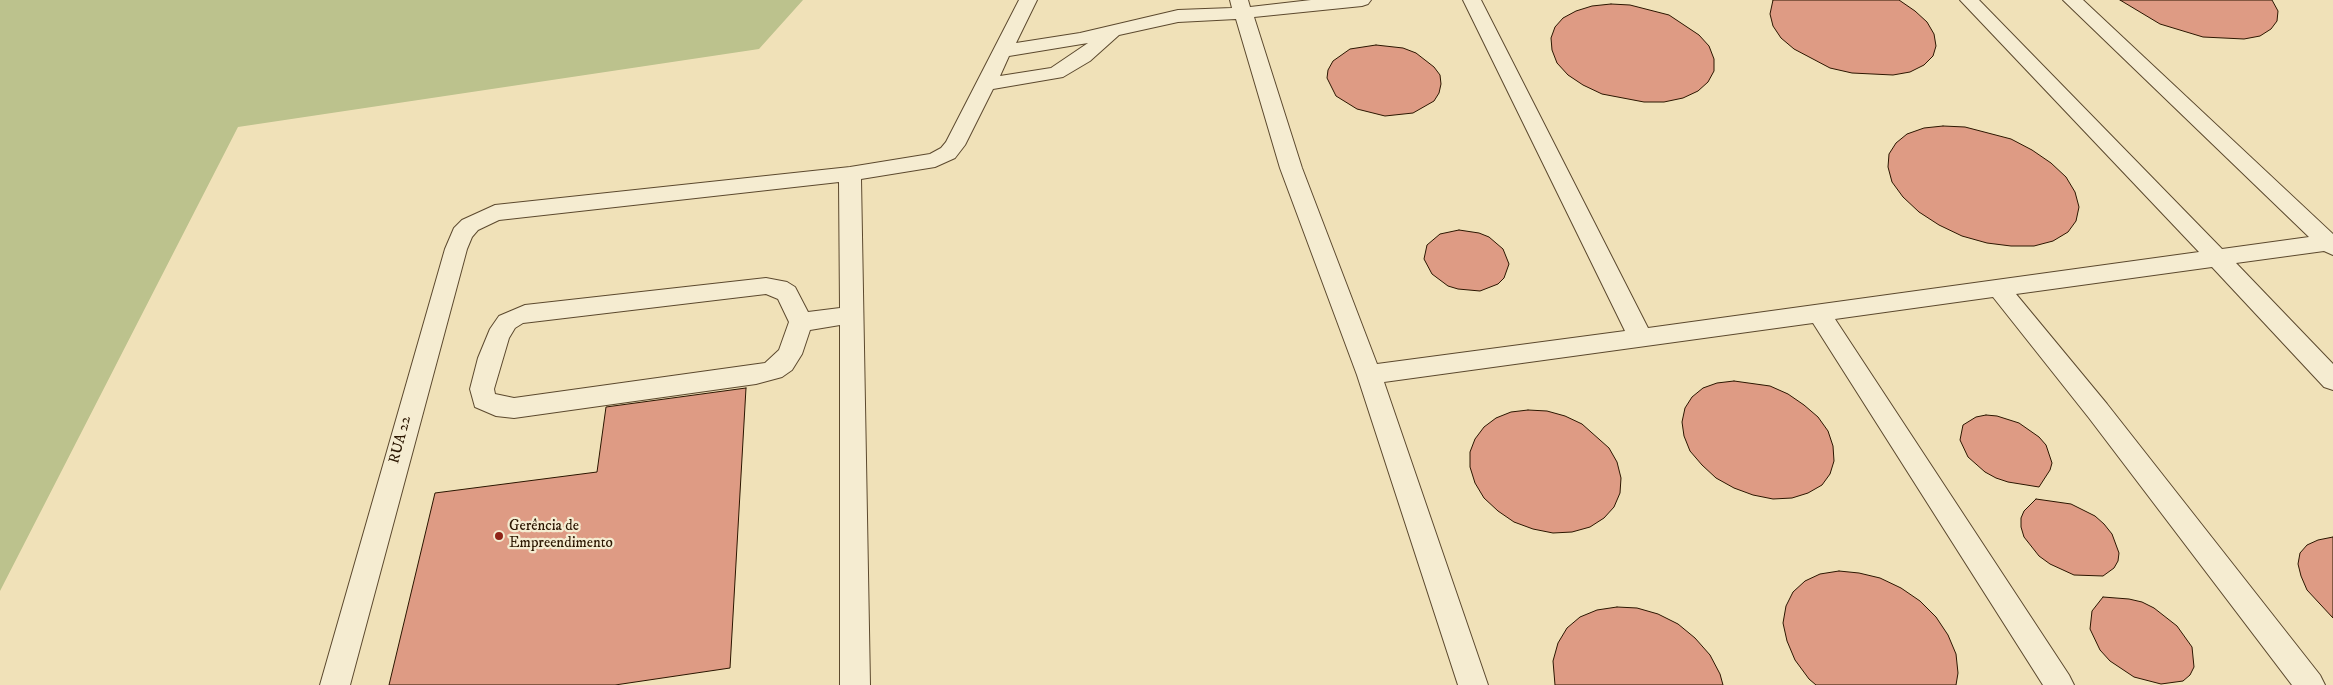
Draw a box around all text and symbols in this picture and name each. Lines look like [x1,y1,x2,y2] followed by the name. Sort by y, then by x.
[386,414,416,466] street label: RUA 22
[509,518,613,553] place label: Gerência de Empreendimento
[493,530,505,542] marker: Gerência de Empreendimento

